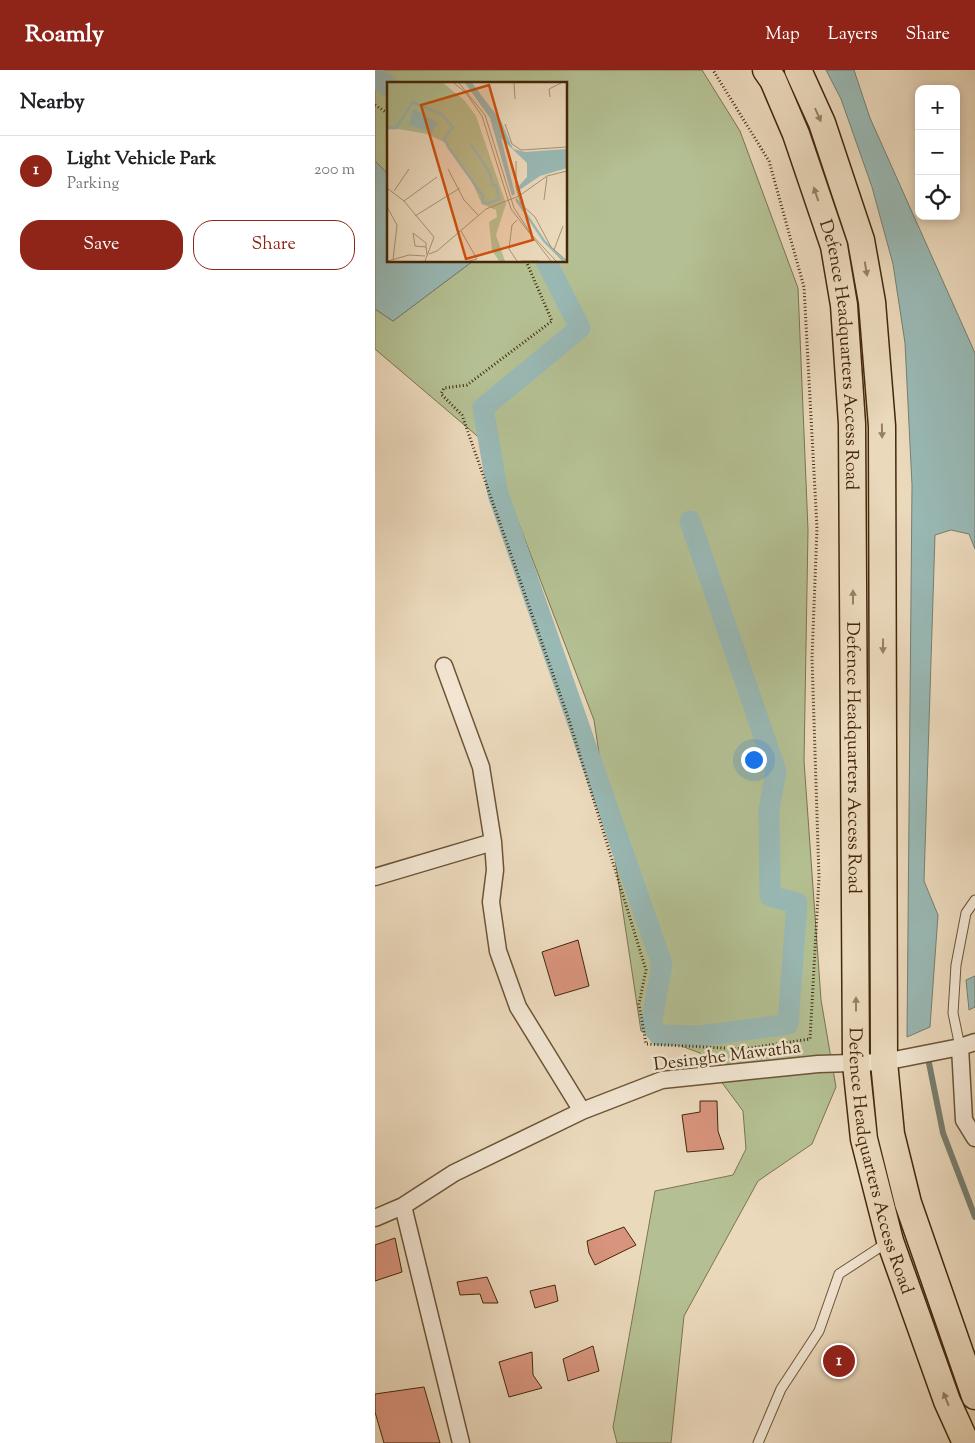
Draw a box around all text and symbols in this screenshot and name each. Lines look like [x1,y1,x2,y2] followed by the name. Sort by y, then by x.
[25,18,104,52] text: Roamly
[765,22,800,48] text: Map
[828,22,878,48] text: Layers
[906,22,950,48] text: Share
[387,82,567,262] inset map
[915,85,960,220] map controls
[915,85,960,130] button: +
[20,88,85,118] text: Nearby
[814,108,822,122] one-way arrow
[915,130,960,175] button: −
[67,146,216,173] text: Light Vehicle Park
[33,159,39,182] text: 1
[314,159,355,182] text: 200 m
[67,173,119,196] text: Parking
[915,175,960,220] button: locate
[812,186,819,201] one-way arrow
[811,216,863,490] street label: Defence Headquarters Access Road
[20,220,183,270] button: Save
[193,220,355,270] button: Share
[863,262,871,278] one-way arrow
[878,423,886,439] one-way arrow
[849,589,857,605] one-way arrow
[838,621,866,894] street label: Defence Headquarters Access Road
[879,638,887,654] one-way arrow
[741,747,767,773] your location
[852,996,860,1012] one-way arrow
[841,1027,919,1298] street label: Defence Headquarters Access Road
[652,1035,802,1079] street label: Desinghe Mawatha
[823,1342,855,1380] pin: 1
[942,1391,950,1406] one-way arrow

